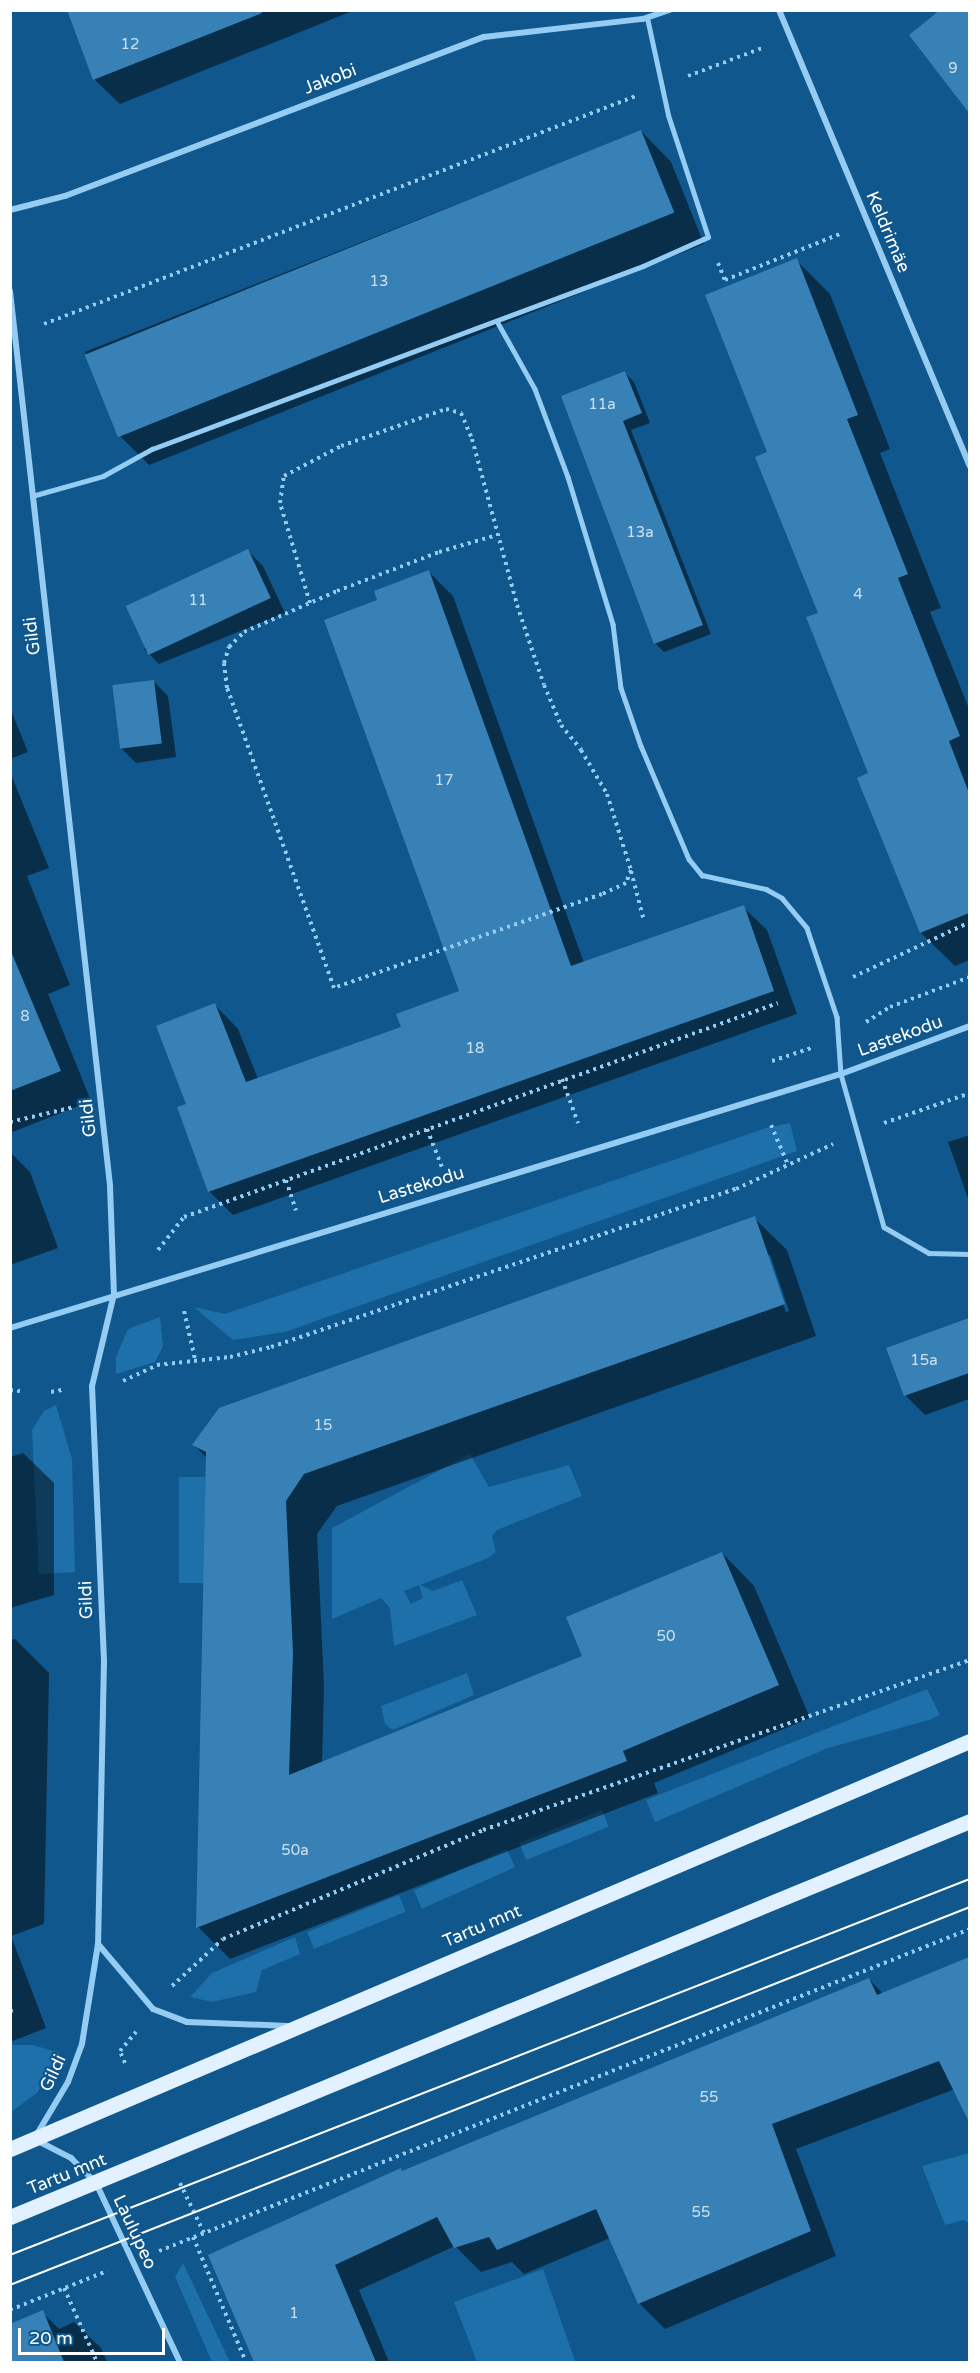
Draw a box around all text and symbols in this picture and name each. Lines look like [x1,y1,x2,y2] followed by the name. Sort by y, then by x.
[121,36,139,54] house number: 12
[300,59,360,99] street label: Jakobi
[948,60,958,78] house number: 9
[861,188,915,276] street label: Keldrimäe
[370,273,388,291] house number: 13
[588,396,616,414] house number: 11a
[626,524,654,542] house number: 13a
[853,586,863,604] house number: 4
[189,592,207,610] house number: 11
[19,616,45,656] street label: Gildi
[435,772,453,790] house number: 17
[20,1008,30,1026] house number: 8
[855,1011,945,1061] street label: Lastekodu
[466,1040,484,1058] house number: 18
[75,1098,101,1138] street label: Gildi
[375,1162,467,1208] street label: Lastekodu
[910,1352,938,1370] house number: 15a
[314,1417,332,1435] house number: 15
[75,1580,97,1620] street label: Gildi
[657,1628,675,1646] house number: 50
[281,1842,309,1860] house number: 50a
[439,1900,525,1952] street label: Tartu mnt
[35,2051,71,2095] street label: Gildi
[700,2089,718,2107] house number: 55
[24,2148,110,2200] street label: Tartu mnt
[108,2191,162,2273] street label: Laulupeo
[692,2204,710,2222] house number: 55
[289,2305,299,2323] house number: 1
[21,2316,168,2354] scale bar
[29,2327,73,2349] text: 20 m

